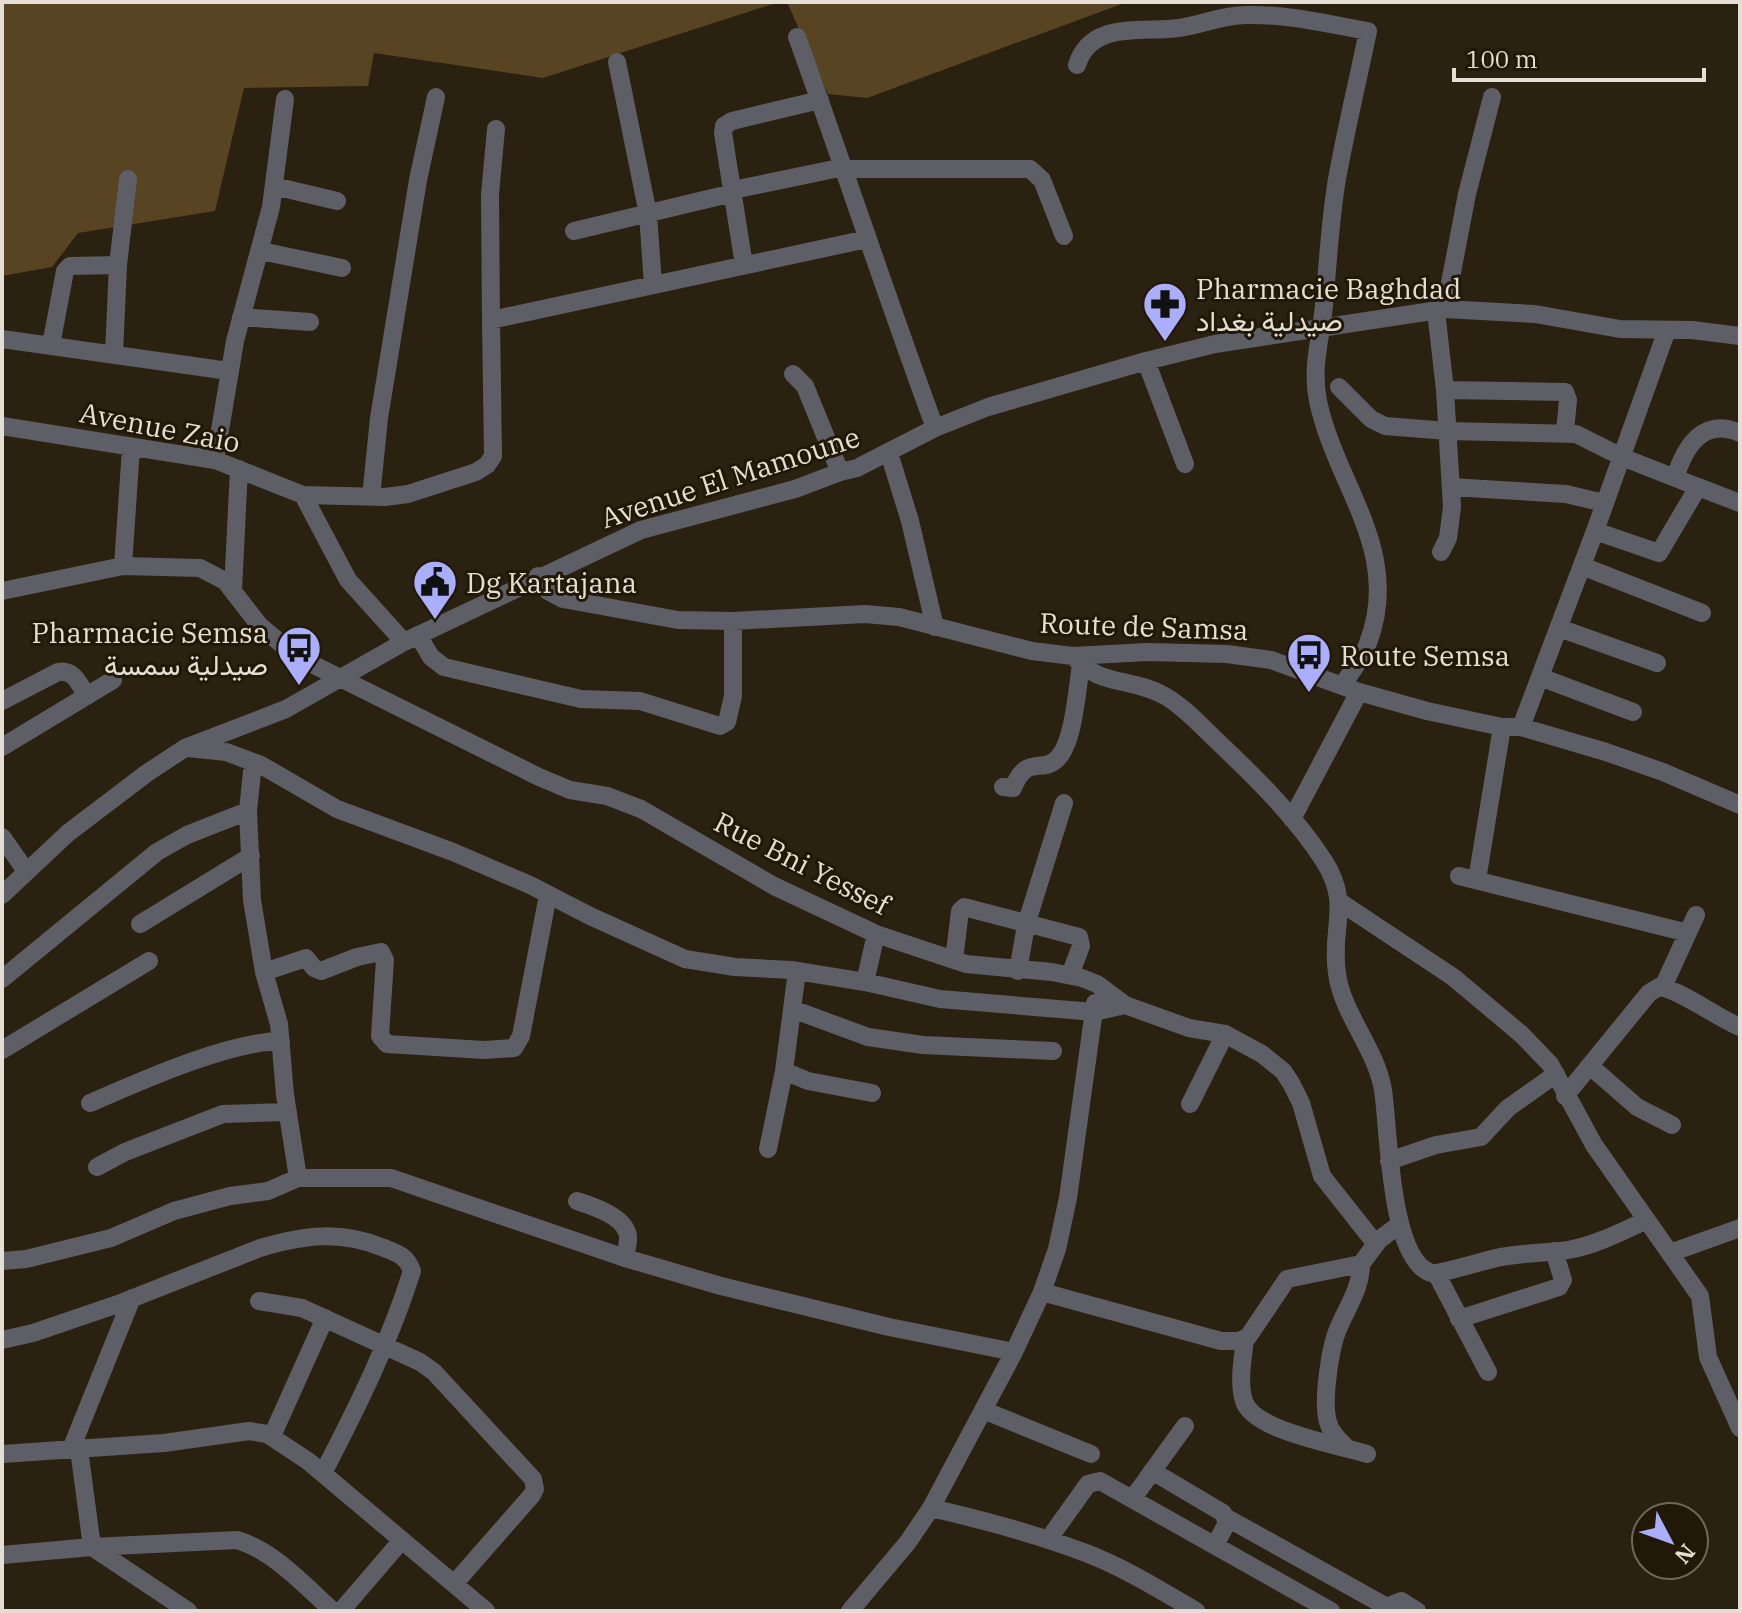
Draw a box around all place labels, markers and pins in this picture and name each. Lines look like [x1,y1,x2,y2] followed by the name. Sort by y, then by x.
[1196,270,1461,339] place label: Pharmacie Baghdad صيدلية بغداد
[1141,280,1189,343] pharmacy icon: Pharmacie Baghdad صيدلية بغداد
[411,558,459,621] public building icon: Dg Kartajana
[466,564,637,601] place label: Dg Kartajana
[31,614,268,683] place label: Pharmacie Semsa صيدلية سمسة
[275,624,323,687] bus stop icon: Pharmacie Semsa صيدلية سمسة
[1285,631,1333,694] bus stop icon: Route Semsa
[1340,637,1510,674] place label: Route Semsa

